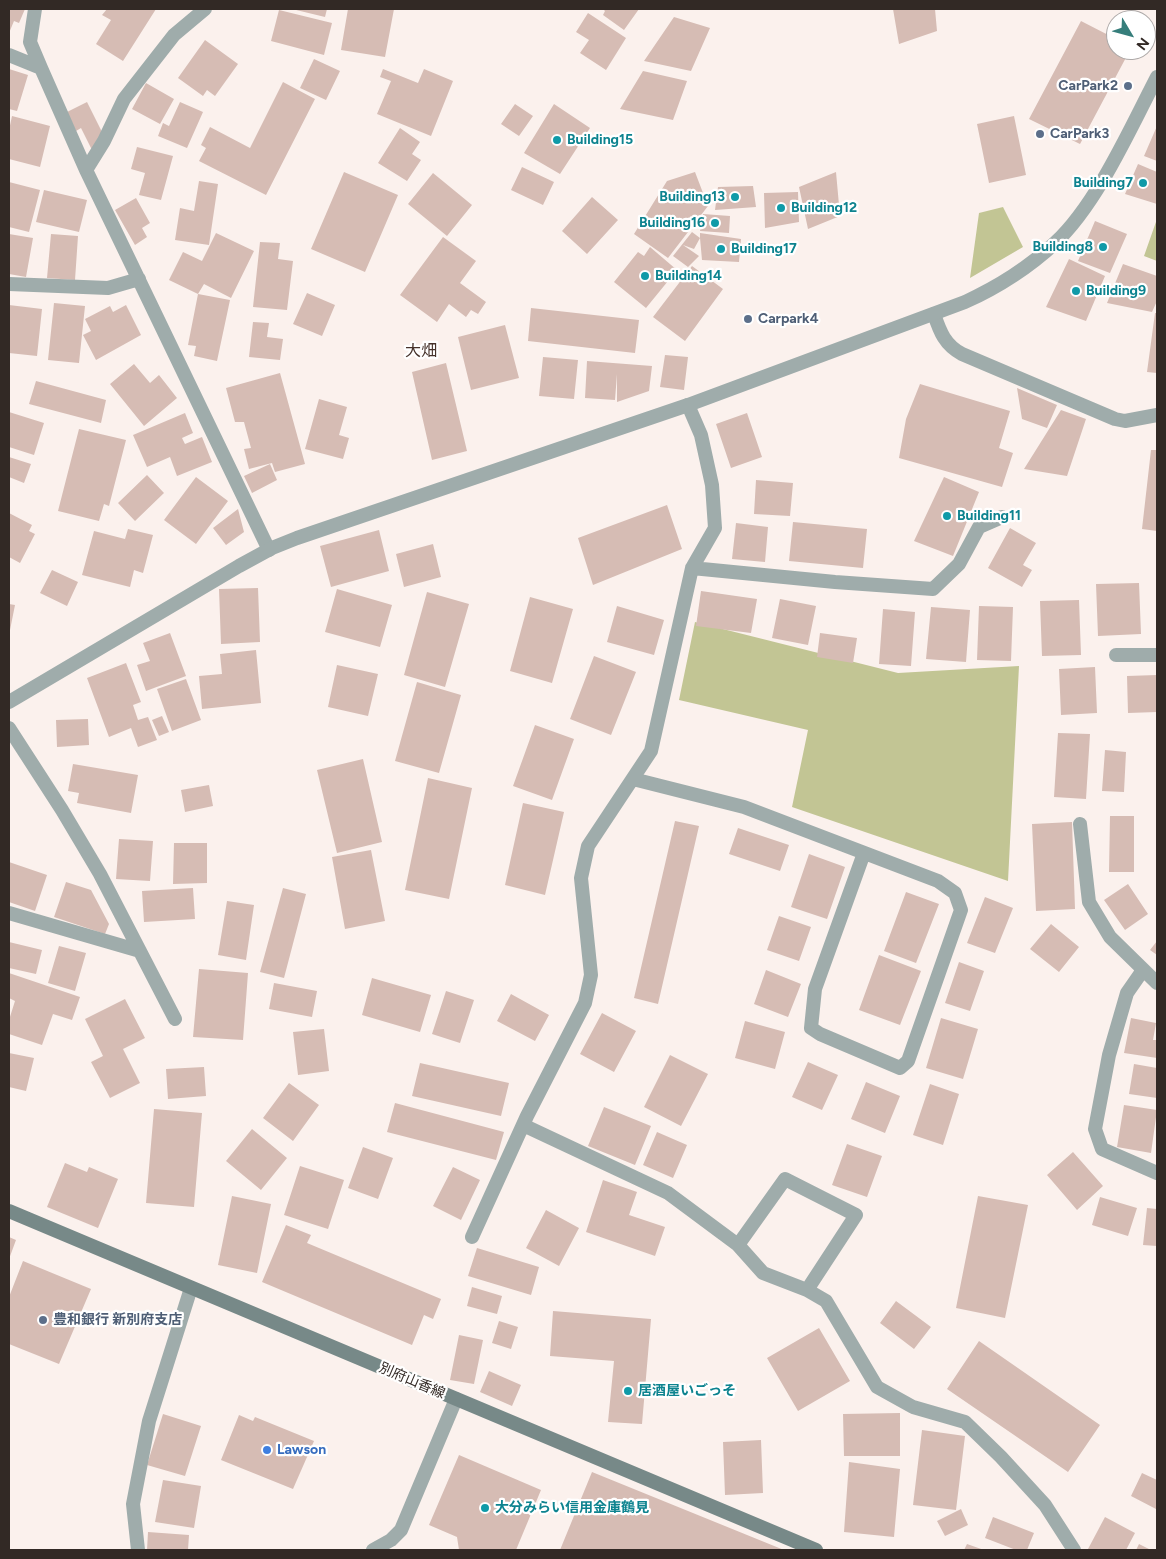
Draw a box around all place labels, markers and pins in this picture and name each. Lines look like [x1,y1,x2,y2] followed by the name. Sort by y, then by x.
[1058,78,1118,94] place label: CarPark2
[1122,80,1134,92] marker: CarPark2
[1050,126,1109,142] place label: CarPark3
[1034,128,1046,140] marker: CarPark3
[567,132,633,148] place label: Building15
[551,134,563,146] marker: Building15
[1073,175,1133,191] place label: Building7
[1137,177,1149,189] marker: Building7
[659,189,725,205] place label: Building13
[729,191,741,203] marker: Building13
[791,200,857,216] place label: Building12
[775,202,787,214] marker: Building12
[639,215,705,231] place label: Building16
[709,217,721,229] marker: Building16
[1032,239,1093,255] place label: Building8
[731,241,797,257] place label: Building17
[1097,241,1109,253] marker: Building8
[715,243,727,255] marker: Building17
[655,268,722,284] place label: Building14
[639,270,651,282] marker: Building14
[1086,283,1146,299] place label: Building9
[1070,285,1082,297] marker: Building9
[758,311,818,327] place label: Carpark4
[742,313,754,325] marker: Carpark4
[957,508,1021,524] place label: Building11
[941,510,953,522] marker: Building11
[53,1312,182,1328] place label: 豊和銀行 新別府支店
[37,1314,49,1326] marker: 豊和銀行 新別府支店
[638,1383,736,1399] place label: 居酒屋いごっそ
[622,1385,634,1397] marker: 居酒屋いごっそ
[277,1442,326,1458] place label: Lawson
[261,1444,273,1456] marker: Lawson
[495,1500,649,1516] place label: 大分みらい信用金庫鶴見
[479,1502,491,1514] marker: 大分みらい信用金庫鶴見

